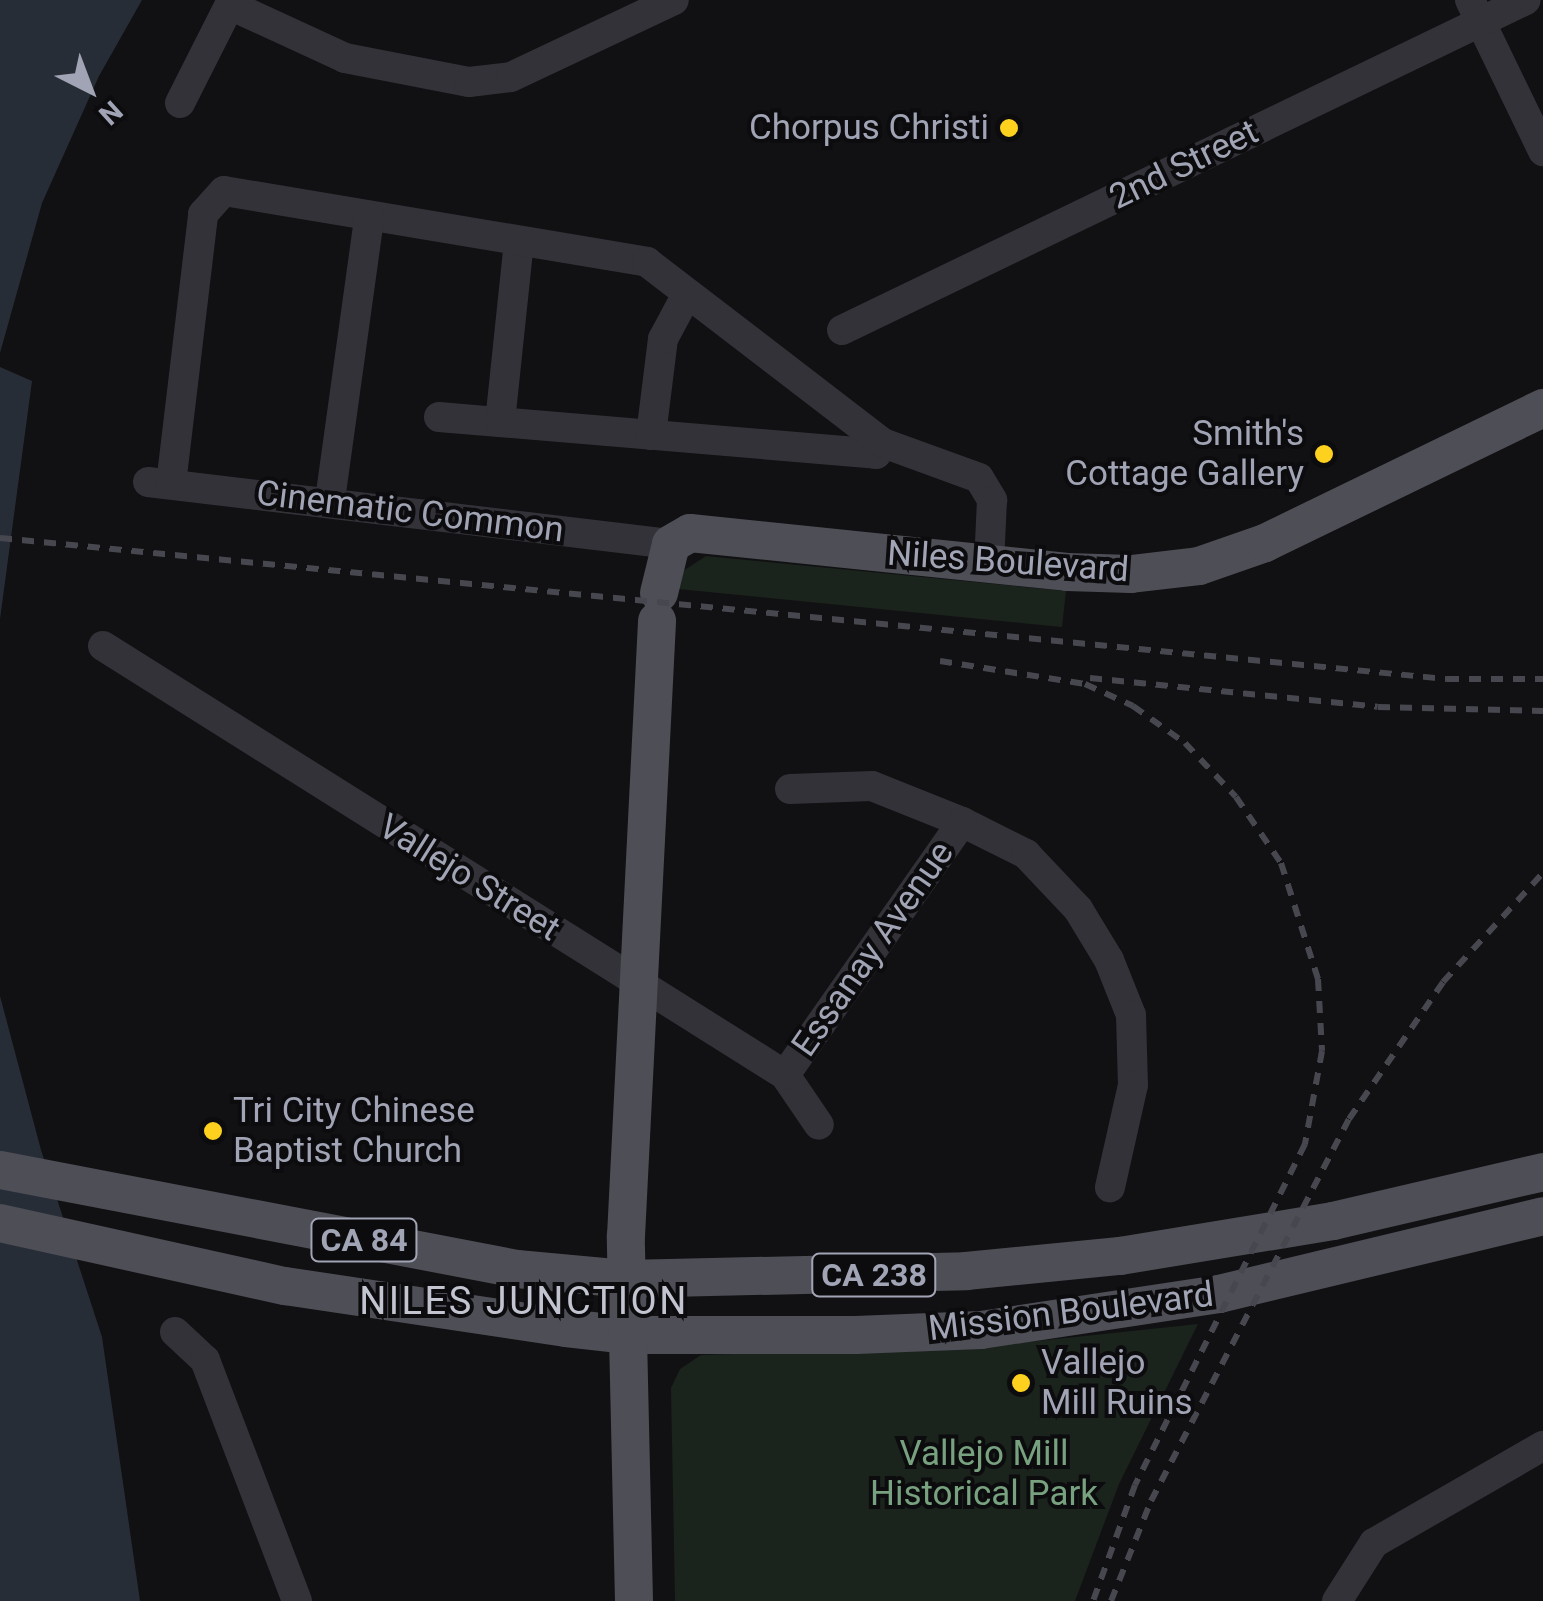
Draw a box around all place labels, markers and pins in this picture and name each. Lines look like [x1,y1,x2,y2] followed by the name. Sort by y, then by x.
[749,107,989,149] place label: Chorpus Christi
[998,117,1020,139] marker: Chorpus Christi
[1065,413,1304,495] place label: Smith's Cottage Gallery
[1313,443,1335,465] marker: Smith's Cottage Gallery
[233,1090,475,1172] place label: Tri City Chinese Baptist Church
[202,1120,224,1142] marker: Tri City Chinese Baptist Church
[1041,1342,1193,1424] place label: Vallejo Mill Ruins
[1010,1372,1032,1394] marker: Vallejo Mill Ruins

